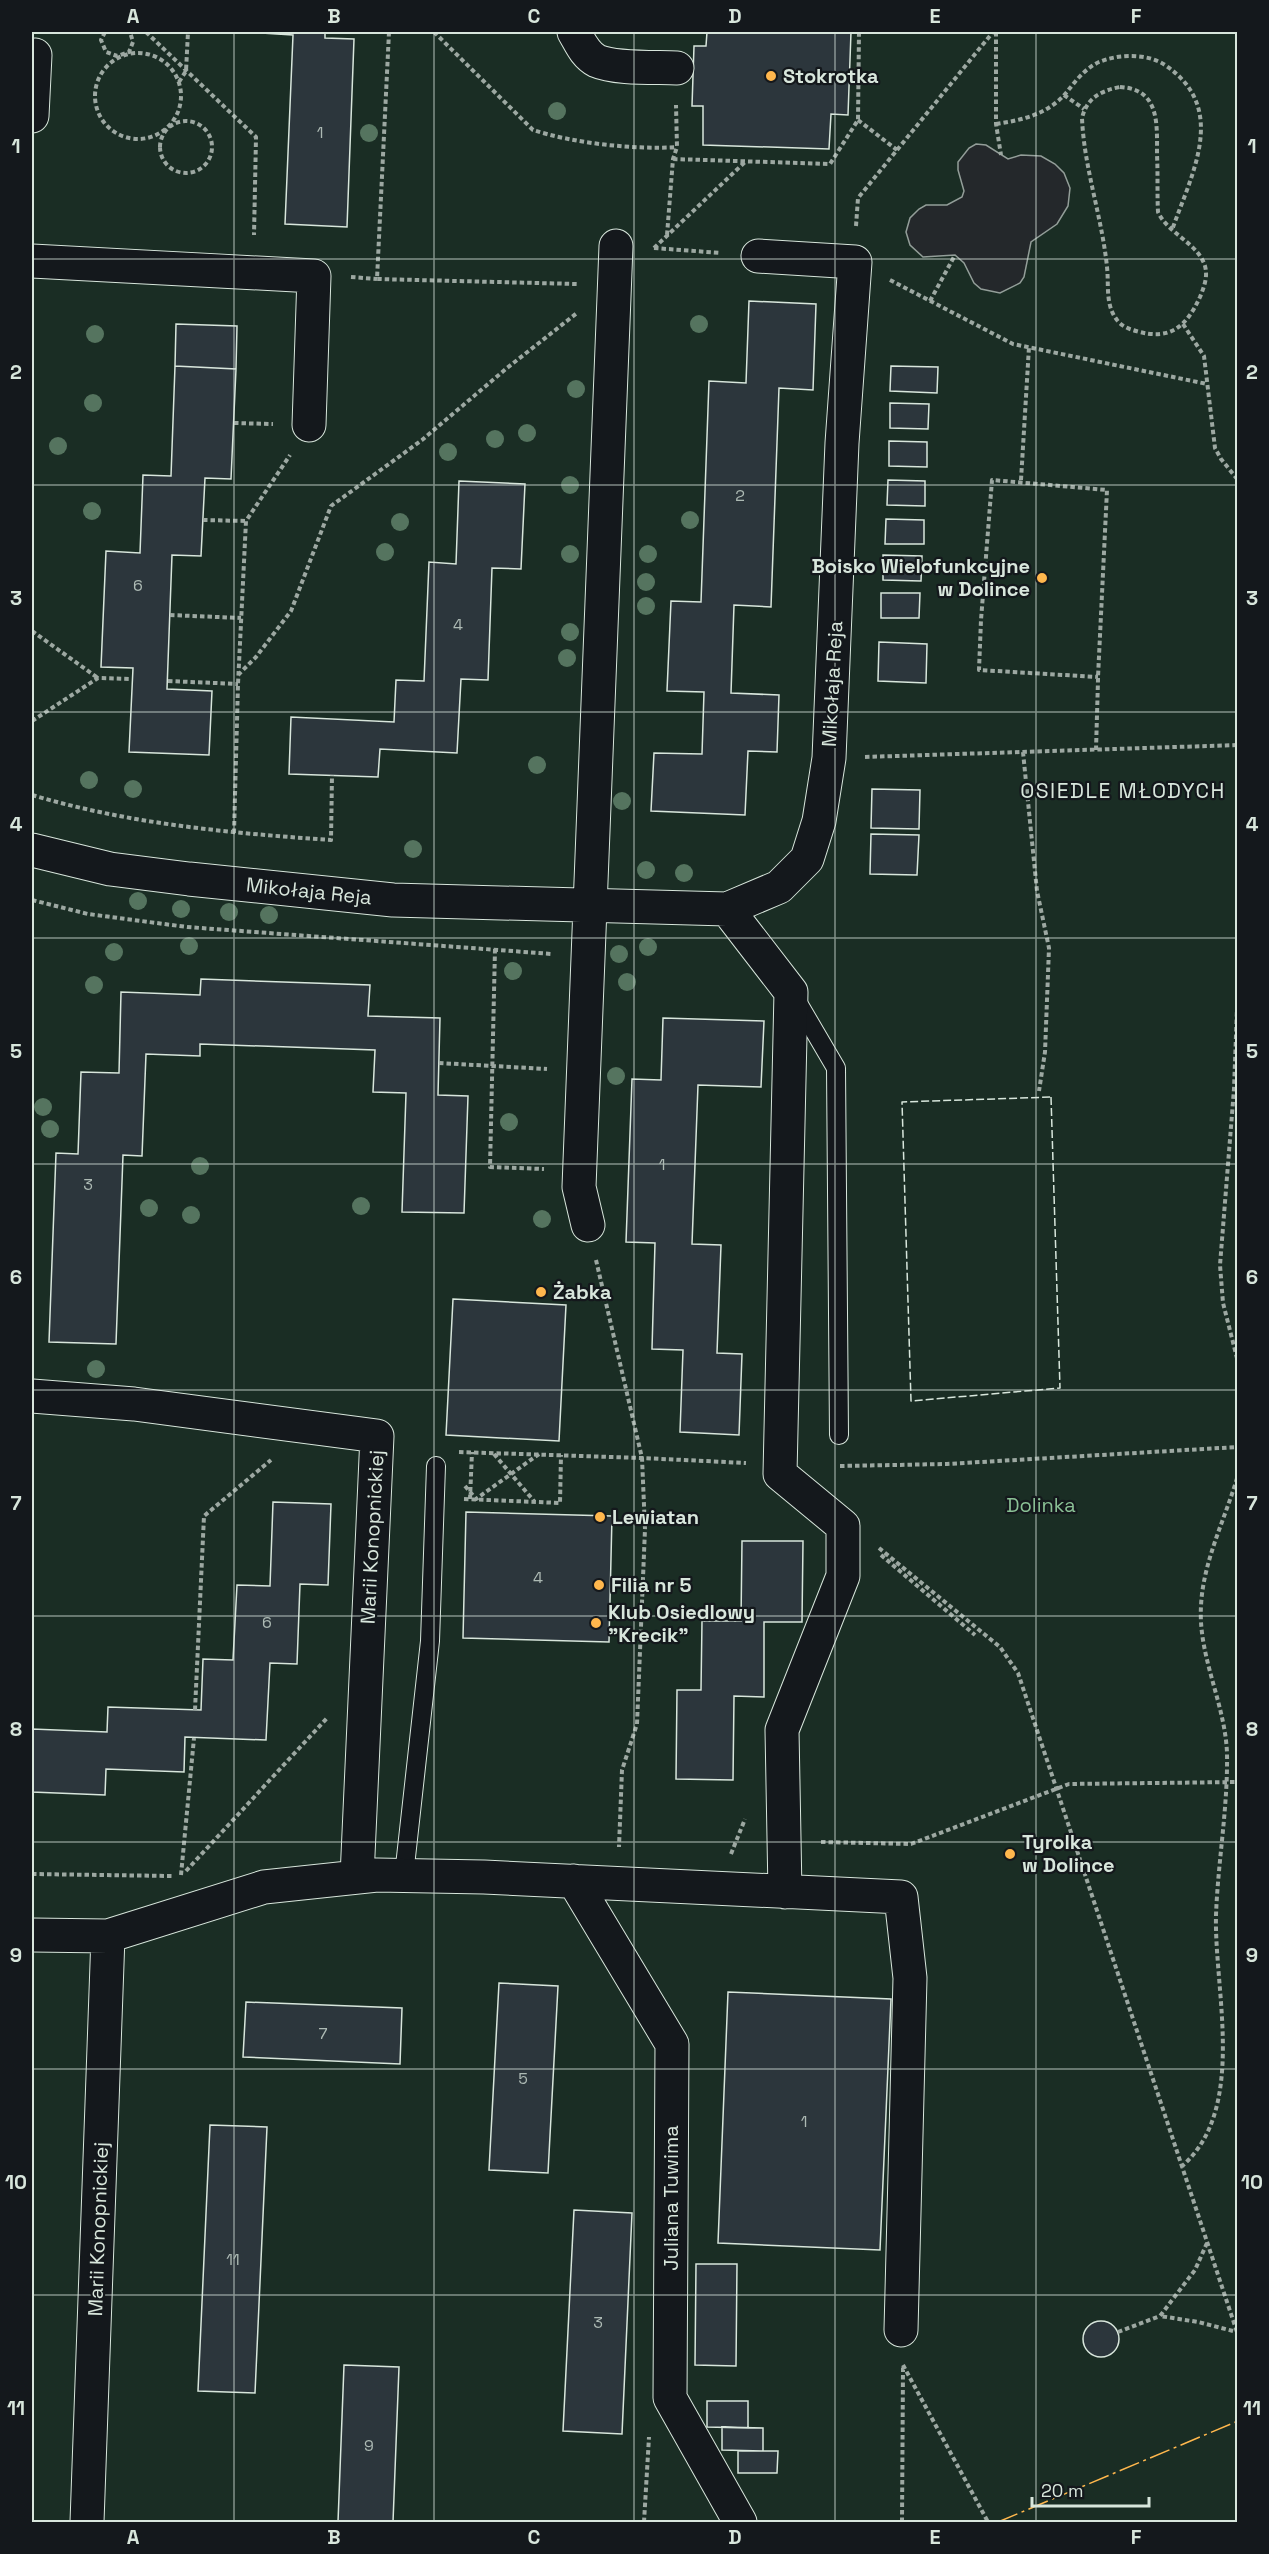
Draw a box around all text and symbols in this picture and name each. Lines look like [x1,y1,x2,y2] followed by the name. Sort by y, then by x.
[127,3,140,29] text: A
[327,3,341,29] text: B
[528,3,541,29] text: C
[728,3,742,29] text: D
[929,3,941,29] text: E
[1131,3,1142,29] text: F
[783,63,879,89] place label: Stokrotka
[764,69,778,83] marker: Stokrotka
[317,122,323,143] house number: 1
[11,133,21,159] text: 1
[1247,133,1257,159] text: 1
[10,359,22,385] text: 2
[1246,359,1258,385] text: 2
[735,485,745,506] house number: 2
[811,553,1030,602] place label: Boisko Wielofunkcyjne w Dolince
[1035,571,1049,585] marker: Boisko Wielofunkcyjne w Dolince
[133,575,143,596] house number: 6
[10,585,22,611] text: 3
[1246,585,1258,611] text: 3
[453,614,463,635] house number: 4
[816,620,848,748] street label: Mikołaja Reja
[1020,777,1226,804] district label: OSIEDLE MŁODYCH
[10,811,23,837] text: 4
[1246,811,1259,837] text: 4
[245,871,373,911] street label: Mikołaja Reja
[10,1038,22,1064] text: 5
[1246,1038,1258,1064] text: 5
[659,1154,665,1175] house number: 1
[83,1174,93,1195] house number: 3
[10,1264,22,1290] text: 6
[1246,1264,1258,1290] text: 6
[553,1279,612,1305] place label: Żabka
[534,1285,548,1299] marker: Żabka
[354,1449,390,1625] street label: Marii Konopnickiej
[10,1490,22,1516] text: 7
[1246,1490,1258,1516] text: 7
[1006,1492,1076,1518] park label: Dolinka
[612,1504,699,1530] place label: Lewiatan
[593,1510,607,1524] marker: Lewiatan
[533,1567,543,1588] house number: 4
[611,1572,692,1598] place label: Filia nr 5
[592,1578,606,1592] marker: Filia nr 5
[608,1599,755,1648] place label: Klub Osiedlowy "Krecik"
[262,1612,272,1633] house number: 6
[589,1616,603,1630] marker: Klub Osiedlowy "Krecik"
[10,1716,22,1742] text: 8
[1246,1716,1258,1742] text: 8
[1022,1829,1115,1878] place label: Tyrolka w Dolince
[1003,1847,1017,1861] marker: Tyrolka w Dolince
[10,1942,22,1968] text: 9
[1246,1942,1258,1968] text: 9
[318,2023,328,2044] house number: 7
[518,2068,528,2089] house number: 5
[801,2111,807,2132] house number: 1
[658,2125,684,2271] street label: Juliana Tuwima
[82,2141,114,2317] street label: Marii Konopnickiej
[5,2169,27,2195] text: 10
[1241,2169,1263,2195] text: 10
[226,2249,240,2270] house number: 11
[593,2312,603,2333] house number: 3
[7,2395,25,2421] text: 11
[1243,2395,1261,2421] text: 11
[364,2435,374,2456] house number: 9
[1032,2470,1149,2508] scale bar
[1041,2479,1084,2502] text: 20 m
[127,2524,140,2550] text: A
[327,2524,341,2550] text: B
[528,2524,541,2550] text: C
[728,2524,742,2550] text: D
[929,2524,941,2550] text: E
[1131,2524,1142,2550] text: F

